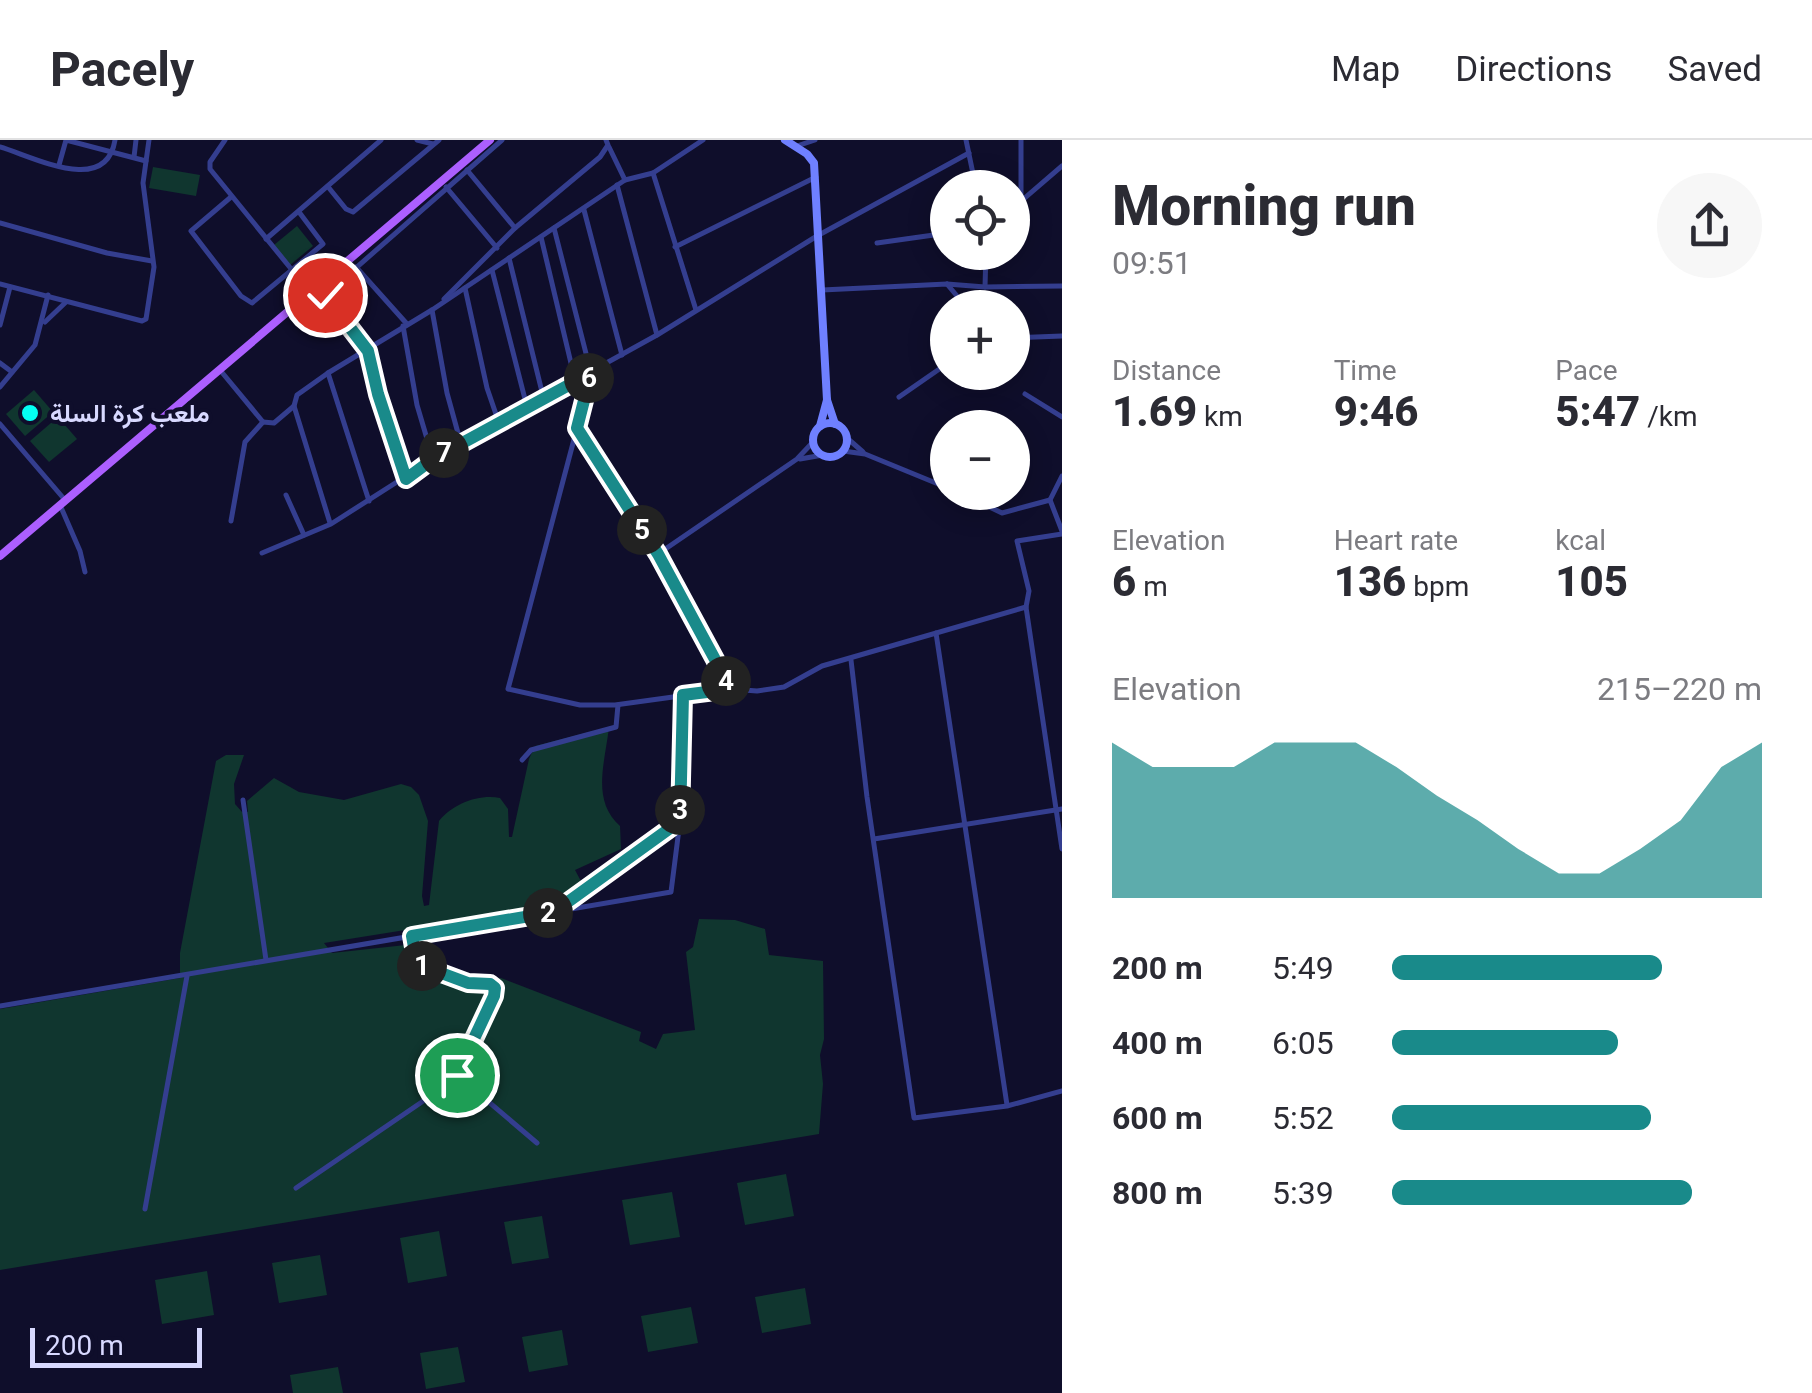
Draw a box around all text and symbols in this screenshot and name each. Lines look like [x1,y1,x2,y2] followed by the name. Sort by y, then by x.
[50,41,194,98] text: Pacely
[1331,49,1400,90] text: Map
[1455,49,1612,90] text: Directions
[1667,49,1762,90] text: Saved
[930,170,1030,510] map controls
[930,170,1030,270] button: locate
[1657,173,1762,278] button: share
[1112,174,1416,238] text: Morning run
[1112,244,1192,282] text: 09:51
[283,253,368,338] pin
[298,268,353,323] icon: check
[930,290,1030,390] button: +
[564,353,614,403] pin: 6
[1112,354,1221,387] text: Distance
[1334,354,1397,387] text: Time
[1555,354,1618,387] text: Pace
[581,361,597,394] text: 6
[1112,387,1197,436] text: 1.69
[1334,387,1419,436] text: 9:46
[1555,387,1640,436] text: 5:47
[50,399,210,429] place label: ملعب كرة السلة
[1197,400,1243,433] text: km
[1640,400,1697,433] text: /km
[19,402,41,424] marker: ملعب كرة السلة
[930,410,1030,510] button: −
[419,428,469,478] pin: 7
[436,436,452,469] text: 7
[617,505,667,555] pin: 5
[634,513,650,546] text: 5
[1112,524,1225,557] text: Elevation
[1334,524,1458,557] text: Heart rate
[1555,524,1606,557] text: kcal
[1112,557,1136,606] text: 6
[1334,557,1406,606] text: 136
[1555,557,1628,606] text: 105
[1136,570,1168,603] text: m
[1406,570,1469,603] text: bpm
[701,656,751,706] pin: 4
[718,664,734,697] text: 4
[1112,670,1242,708] text: Elevation
[1597,670,1762,708] text: 215–220 m
[655,785,705,835] pin: 3
[672,793,688,826] text: 3
[523,888,573,938] pin: 2
[540,896,556,929] text: 2
[397,941,447,991] pin: 1
[414,949,430,982] text: 1
[1112,949,1203,987] text: 200 m
[1272,949,1334,987] text: 5:49
[1112,1024,1203,1062] text: 400 m
[1272,1024,1334,1062] text: 6:05
[415,1033,500,1118] pin
[430,1048,485,1103] icon: arrive
[1112,1099,1203,1137] text: 600 m
[1272,1099,1334,1137] text: 5:52
[1112,1174,1203,1212] text: 800 m
[1272,1174,1334,1212] text: 5:39
[30,1323,202,1368] scale bar
[45,1329,124,1362] text: 200 m

